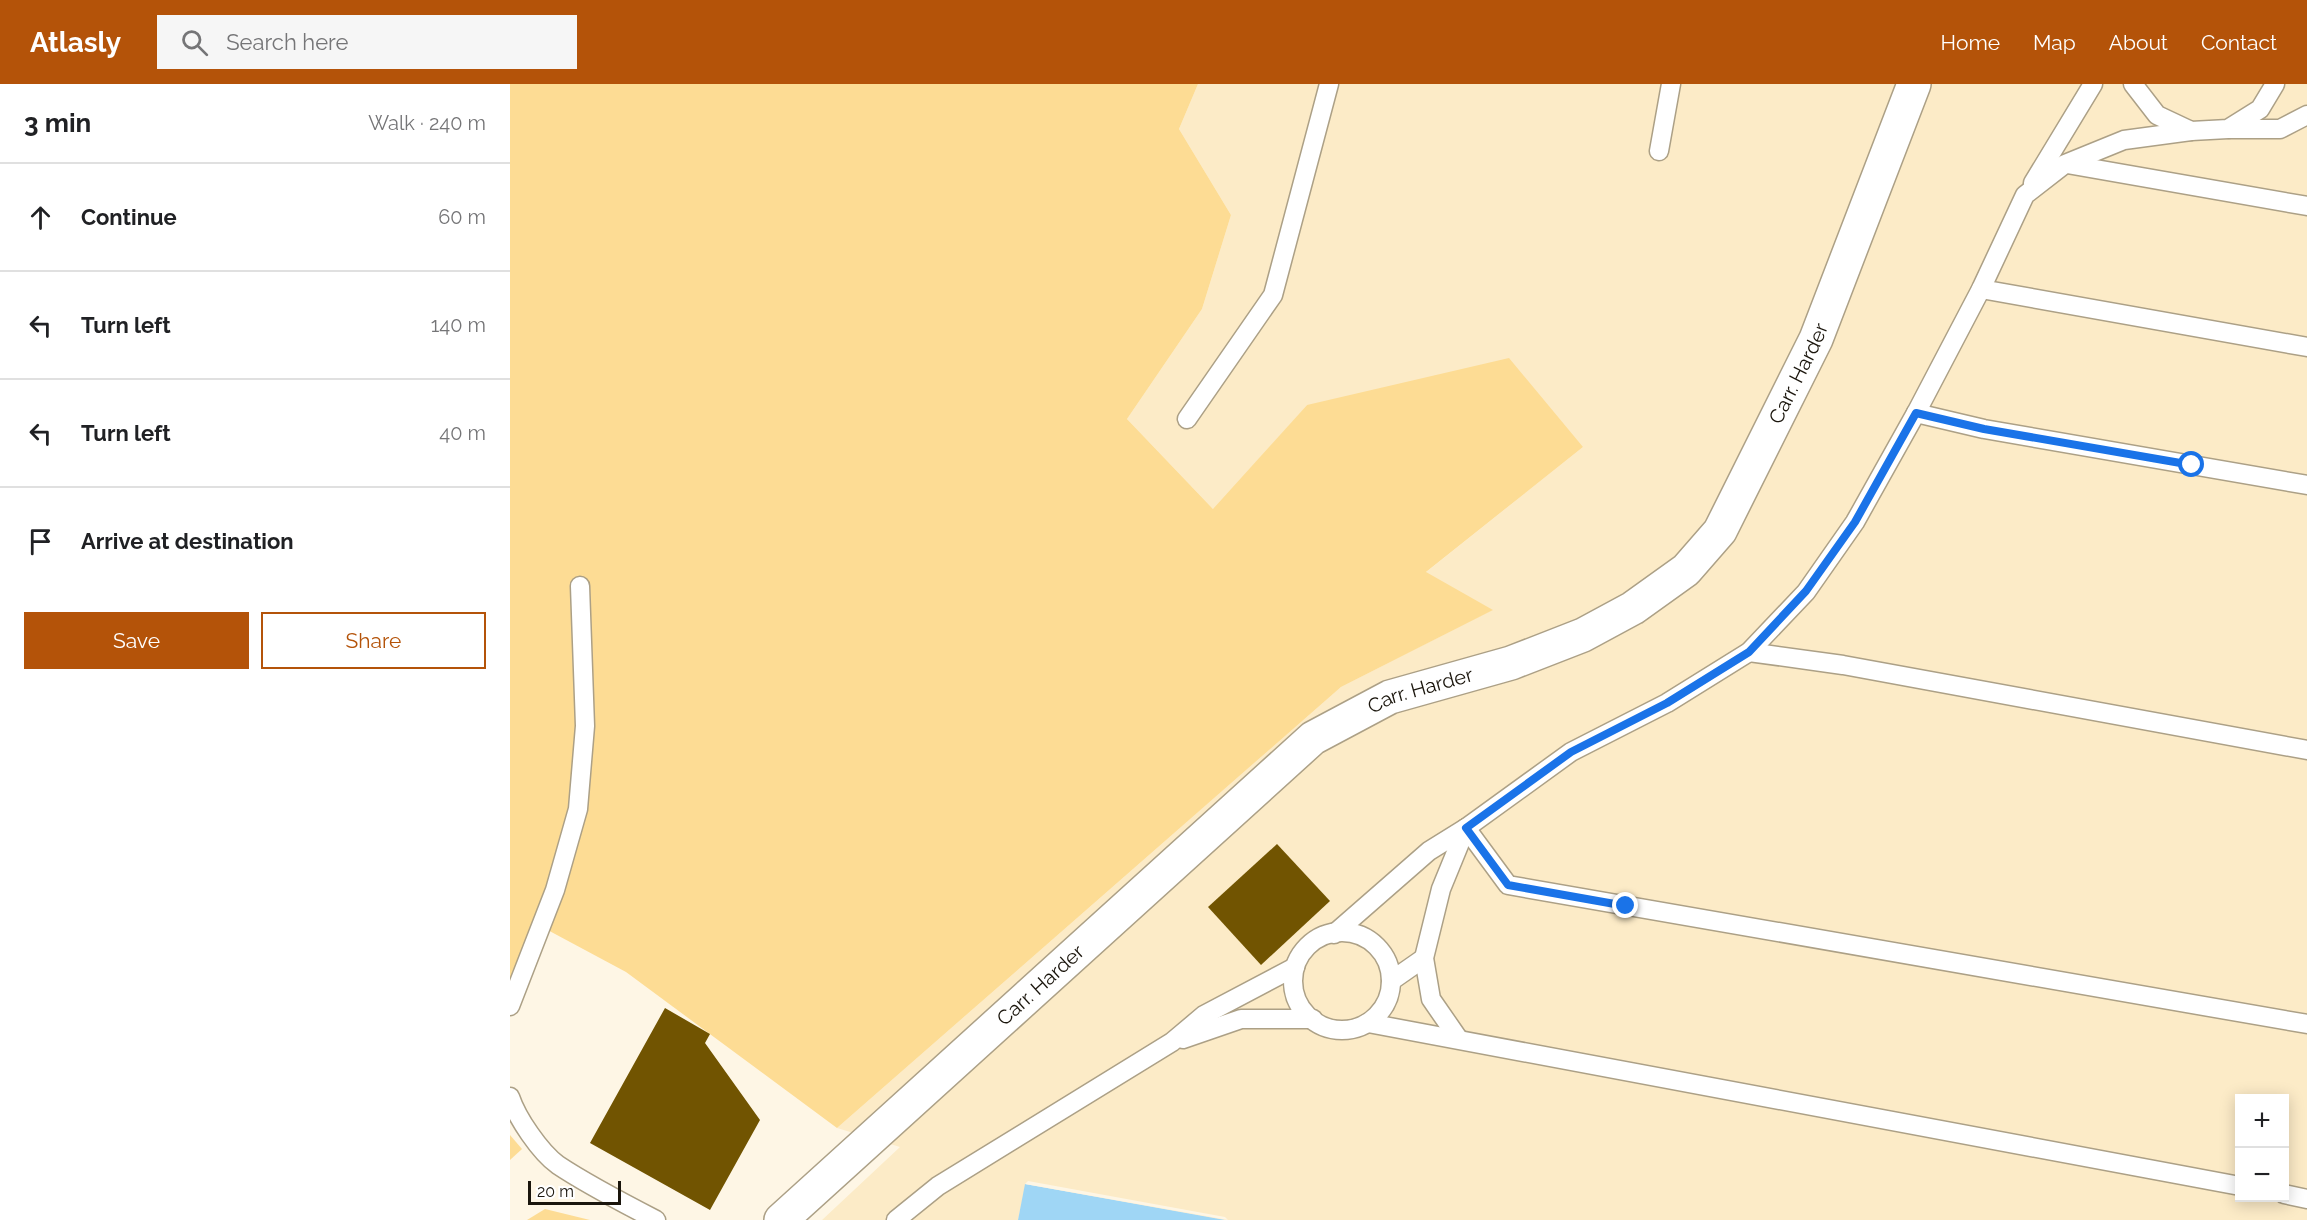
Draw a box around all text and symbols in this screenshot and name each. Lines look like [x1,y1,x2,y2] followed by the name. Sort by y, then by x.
[157,15,577,69] search box
[30,26,121,59] text: Atlasly
[178,26,211,59] icon: search
[226,29,348,55] text: Search here
[1941,30,2000,55] text: Home
[2033,30,2076,55] text: Map
[2109,30,2168,55] text: About
[2201,30,2277,55] text: Contact
[24,108,91,138] text: 3 min
[368,111,486,135] text: Walk · 240 m
[24,201,57,234] icon: ahead
[81,204,177,230] text: Continue
[438,205,486,229] text: 60 m
[24,309,57,342] icon: left
[81,312,171,338] text: Turn left
[431,313,486,337] text: 140 m
[1764,320,1833,428] street label: Carr. Harder
[24,417,57,450] icon: left
[81,420,171,446] text: Turn left
[439,421,486,445] text: 40 m
[2178,451,2204,477] route start
[24,525,57,558] icon: arrive
[81,528,294,554] text: Arrive at destination
[24,612,249,669] button: Save
[261,612,486,669] button: Share
[1363,662,1476,719] street label: Carr. Harder
[1612,892,1638,918] route end
[992,939,1089,1031] street label: Carr. Harder
[2235,1094,2289,1202] map controls
[2235,1094,2289,1148] button: +
[2235,1148,2289,1202] button: −
[528,1178,621,1206] scale bar
[537,1182,574,1201] text: 20 m

